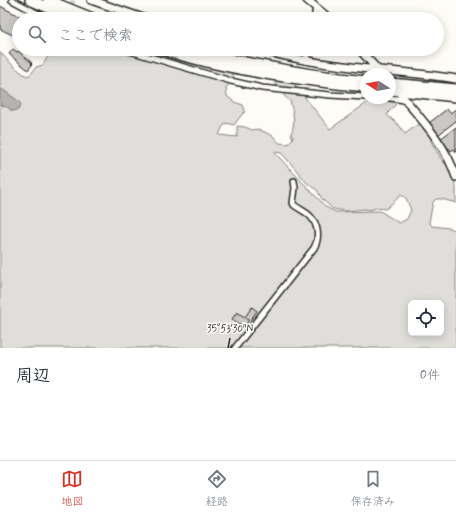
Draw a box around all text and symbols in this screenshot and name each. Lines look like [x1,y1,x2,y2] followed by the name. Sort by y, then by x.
[12,12,444,56] search box
[26,23,48,45] icon: search
[58,26,133,46] text: ここで検索
[360,68,396,104] north arrow
[408,300,444,336] map controls
[408,300,444,336] button: locate
[207,322,253,336] text: 35°53'30"N
[16,365,50,387] text: 周辺
[420,367,440,384] text: 0件
[61,468,83,509] tab: 地図
[206,468,228,509] tab: 経路
[351,468,395,509] tab: 保存済み

